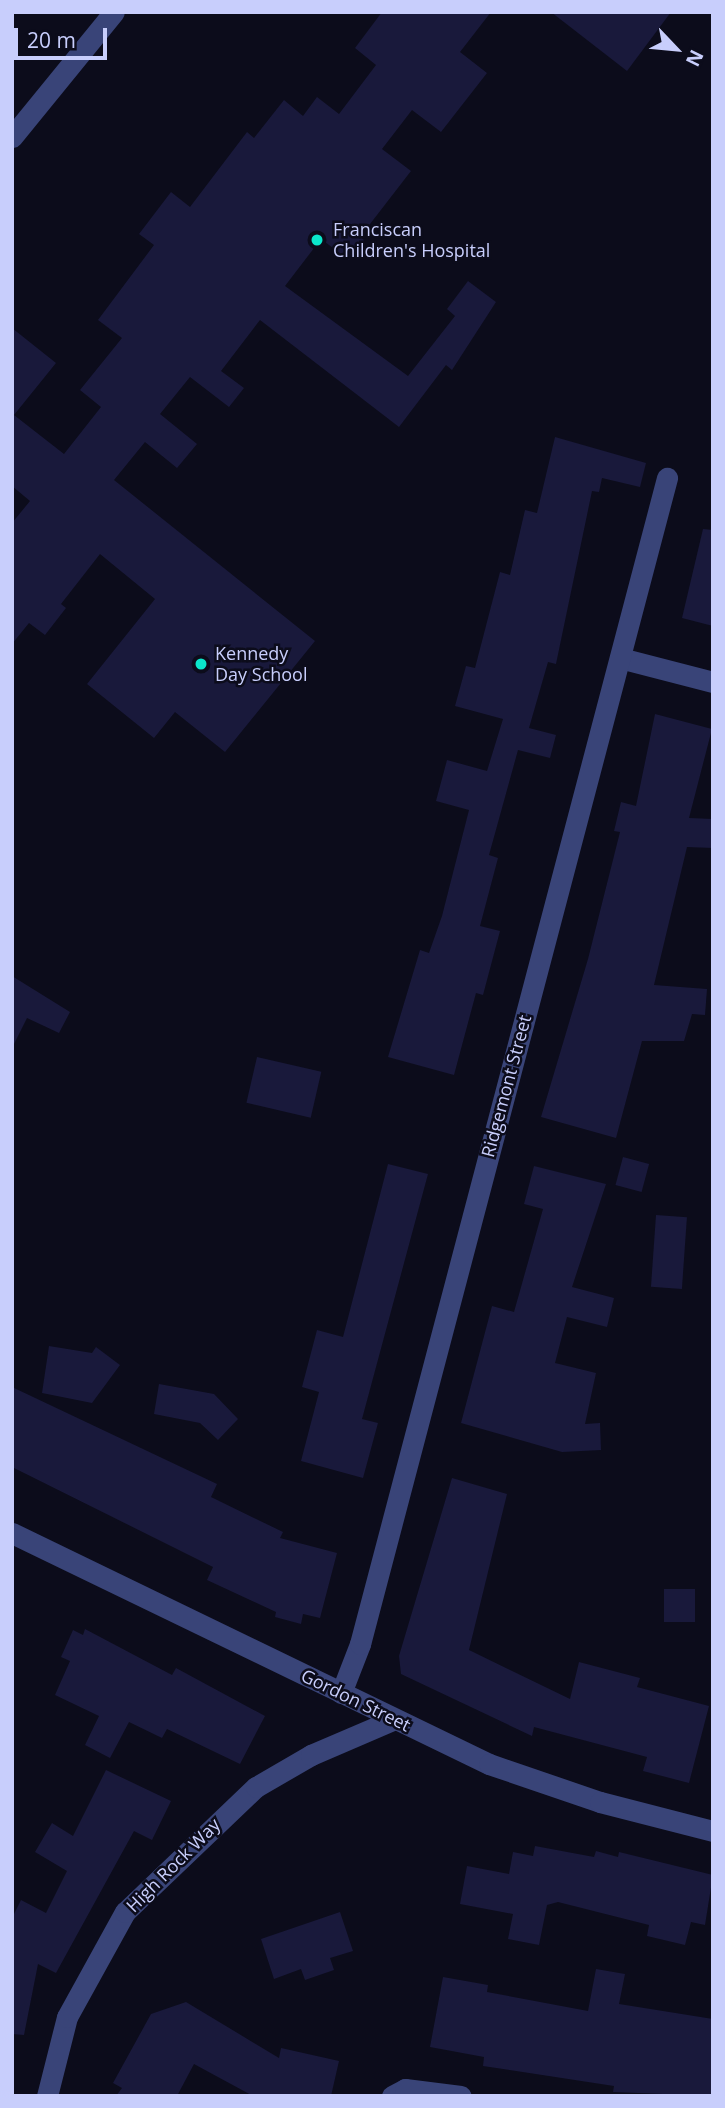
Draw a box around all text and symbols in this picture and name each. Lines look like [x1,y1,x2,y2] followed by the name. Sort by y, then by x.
[18,14,110,58] scale bar
[641,14,711,84] north arrow
[27,26,76,54] text: 20 m
[680,46,710,71] text: N
[333,219,490,262] place label: Franciscan Children's Hospital
[307,230,327,250] marker: Franciscan Children's Hospital
[215,643,307,686] place label: Kennedy Day School
[193,656,209,672] marker: Kennedy Day School
[477,1012,535,1160] street label: Ridgemont Street
[298,1664,414,1736] street label: Gordon Street
[122,1814,224,1916] street label: High Rock Way

